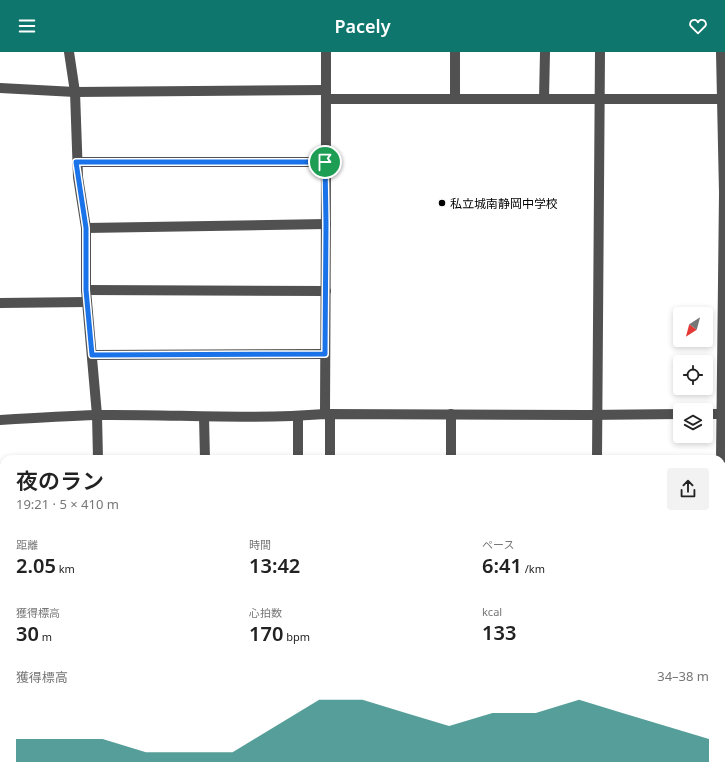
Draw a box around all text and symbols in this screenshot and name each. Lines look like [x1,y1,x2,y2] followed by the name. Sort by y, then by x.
[334,14,391,38] text: Pacely
[16,15,38,37] icon: menu
[687,15,709,37] icon: heart
[308,145,342,179] pin
[314,151,336,173] icon: arrive
[450,195,558,212] place label: 私立城南静岡中学校
[437,198,447,208] marker: 私立城南静岡中学校
[673,307,713,347] north arrow
[673,307,713,443] map controls
[673,355,713,395] button: locate
[673,403,713,443] button: layers
[16,465,104,495] text: 夜のラン
[667,468,709,510] button: share
[16,495,119,513] text: 19:21 · 5 × 410 m
[16,537,38,552] text: 距離
[249,537,271,552] text: 時間
[482,537,514,552] text: ペース
[16,552,56,579] text: 2.05
[249,552,300,579] text: 13:42
[482,552,522,579] text: 6:41
[56,561,75,576] text: km
[522,561,545,576] text: /km
[482,604,502,619] text: kcal
[16,605,60,620] text: 獲得標高
[249,605,282,620] text: 心拍数
[482,619,516,646] text: 133
[16,620,39,647] text: 30
[249,620,283,647] text: 170
[39,629,52,644] text: m
[283,629,310,644] text: bpm
[657,667,709,685] text: 34–38 m
[16,668,68,686] text: 獲得標高

